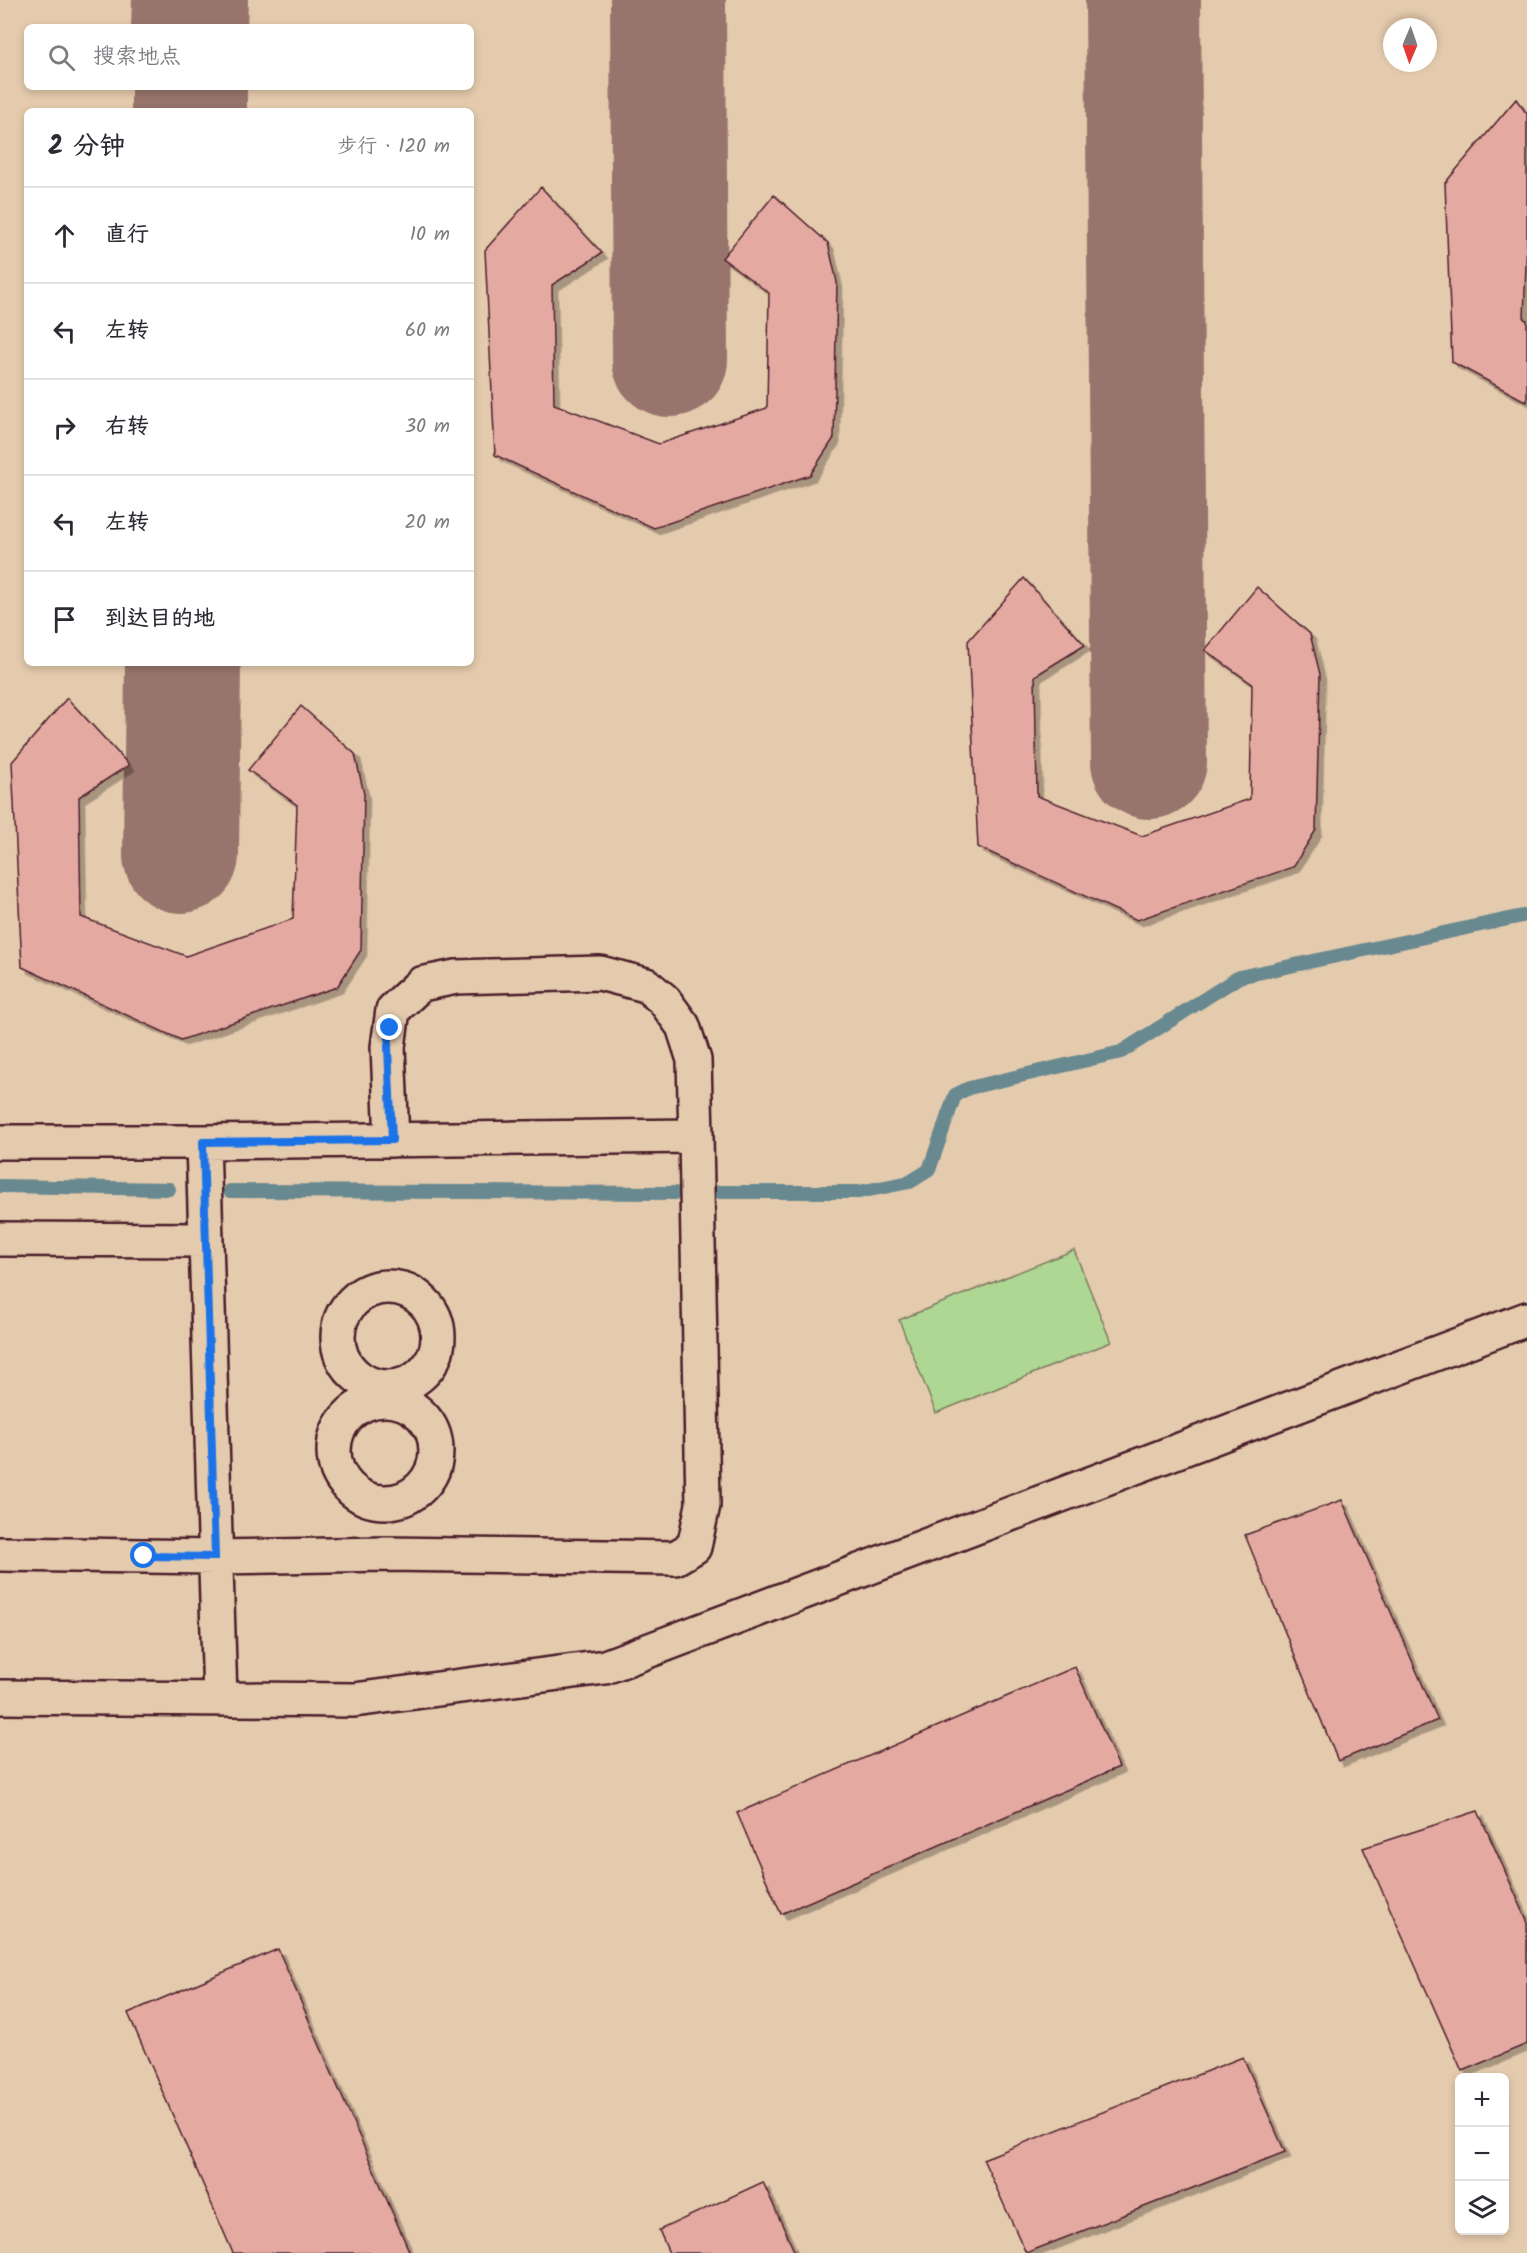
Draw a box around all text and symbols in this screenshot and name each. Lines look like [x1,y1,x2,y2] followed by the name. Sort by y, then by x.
[1383,18,1437,72] north arrow
[24,24,474,90] search box
[93,40,181,75] text: 搜索地点
[45,41,78,74] icon: search
[48,126,125,168] text: 2 分钟
[337,131,450,163] text: 步行 · 120 m
[105,218,149,253] text: 直行
[48,219,81,252] icon: ahead
[410,219,450,251] text: 10 m
[105,314,149,349] text: 左转
[48,315,81,348] icon: left
[405,315,450,347] text: 60 m
[105,410,149,445] text: 右转
[48,411,81,444] icon: right
[405,411,450,443] text: 30 m
[105,506,149,541] text: 左转
[48,507,81,540] icon: left
[404,507,450,539] text: 20 m
[105,602,215,637] text: 到达目的地
[48,603,81,636] icon: arrive
[376,1014,402,1040] route end
[130,1542,156,1568] route start
[1455,2073,1509,2235] map controls
[1455,2073,1509,2127] button: +
[1455,2127,1509,2181] button: −
[1455,2181,1509,2235] button: layers

